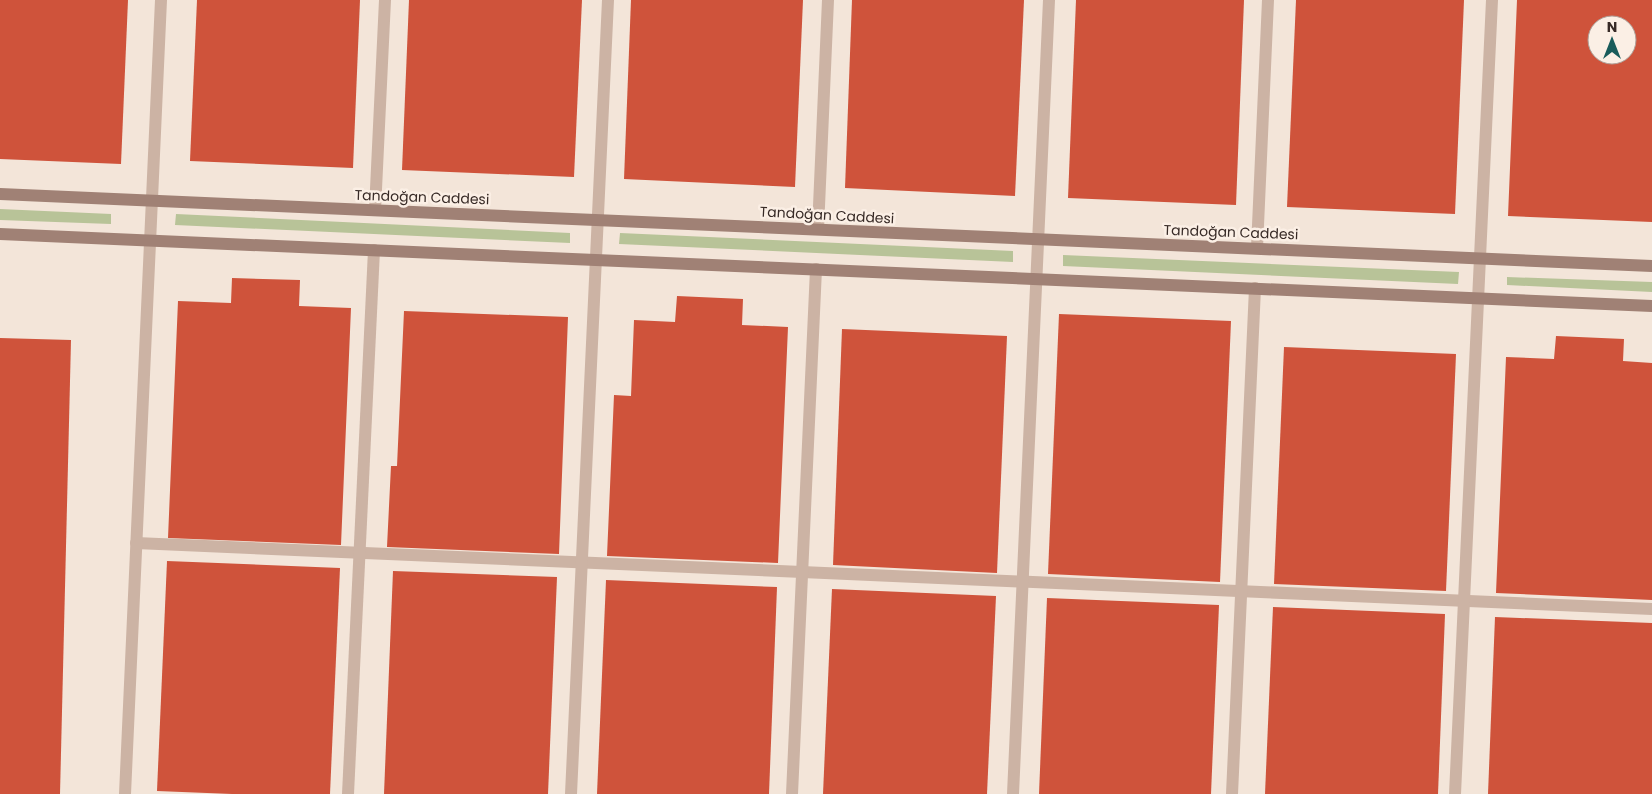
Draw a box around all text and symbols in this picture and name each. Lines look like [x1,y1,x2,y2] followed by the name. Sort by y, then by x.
[1587,15,1637,65] north arrow
[1607,17,1617,37] text: N
[354,185,490,209] street label: Tandoğan Caddesi
[759,201,895,229] street label: Tandoğan Caddesi
[1163,220,1299,244] street label: Tandoğan Caddesi

